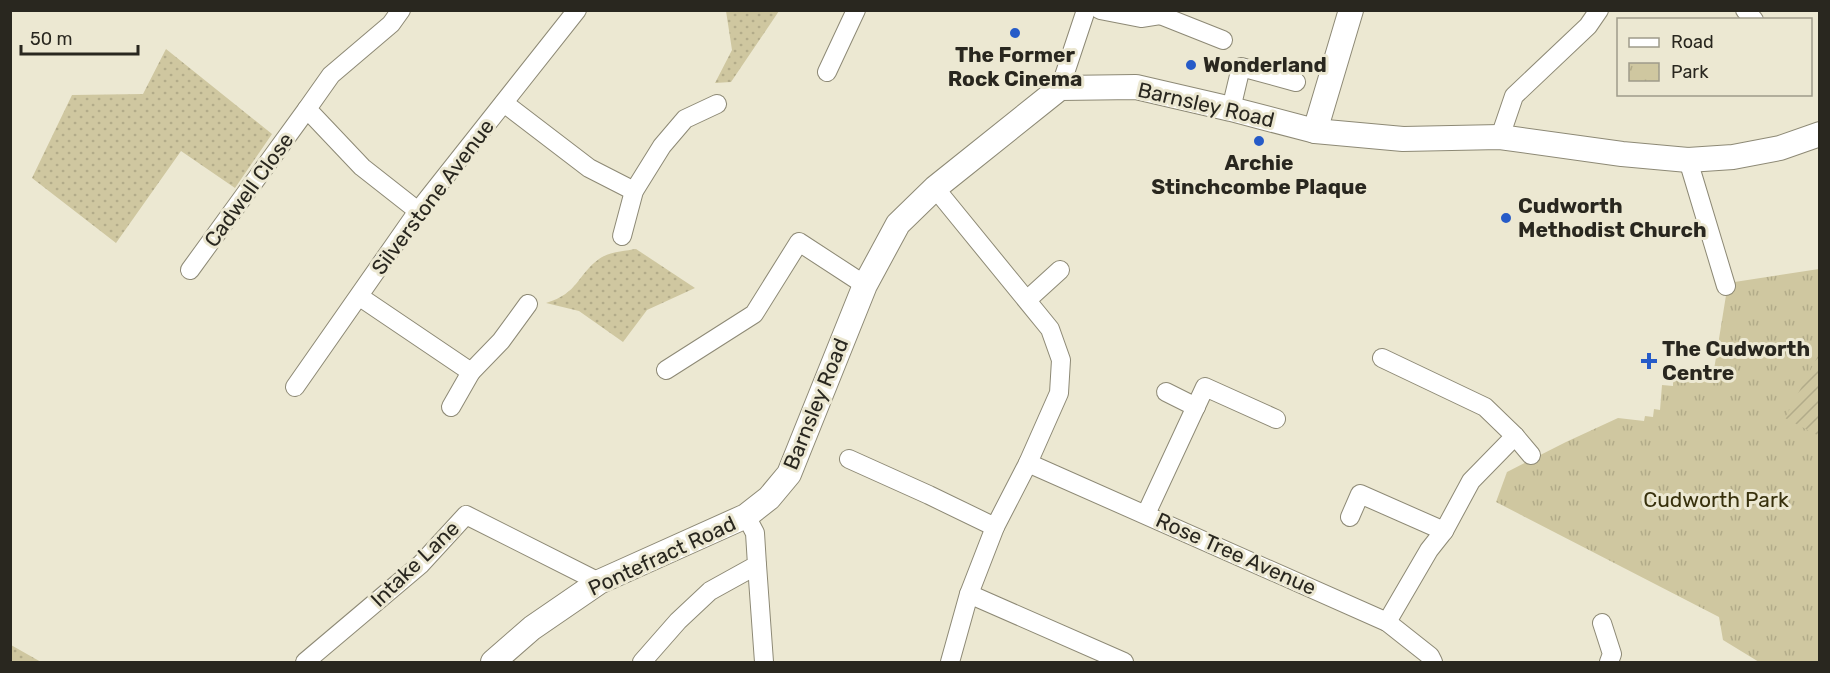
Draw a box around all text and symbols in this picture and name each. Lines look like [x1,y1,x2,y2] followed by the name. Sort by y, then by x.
[21,18,138,56] scale bar
[1617,18,1812,96] legend
[1008,26,1022,40] marker: The Former Rock Cinema
[30,28,73,50] text: 50 m
[1671,31,1714,53] text: Road
[948,42,1082,91] place label: The Former Rock Cinema
[1203,52,1327,77] place label: Wonderland
[1184,58,1198,72] marker: Wonderland
[1671,61,1709,83] text: Park
[1135,77,1277,132] street label: Barnsley Road
[366,114,499,279] street label: Silverstone Avenue
[199,128,298,252] street label: Cadwell Close
[1252,134,1266,148] marker: Archie Stinchcombe Plaque
[1151,150,1367,199] place label: Archie Stinchcombe Plaque
[1518,193,1707,242] place label: Cudworth Methodist Church
[1499,211,1513,225] marker: Cudworth Methodist Church
[778,334,853,473] street label: Barnsley Road
[1662,336,1810,385] place label: The Cudworth Centre
[1640,352,1658,370] marker: The Cudworth Centre
[1643,487,1789,512] park label: Cudworth Park
[1152,507,1320,600] street label: Rose Tree Avenue
[584,510,740,601] street label: Pontefract Road
[365,515,464,612] street label: Intake Lane

